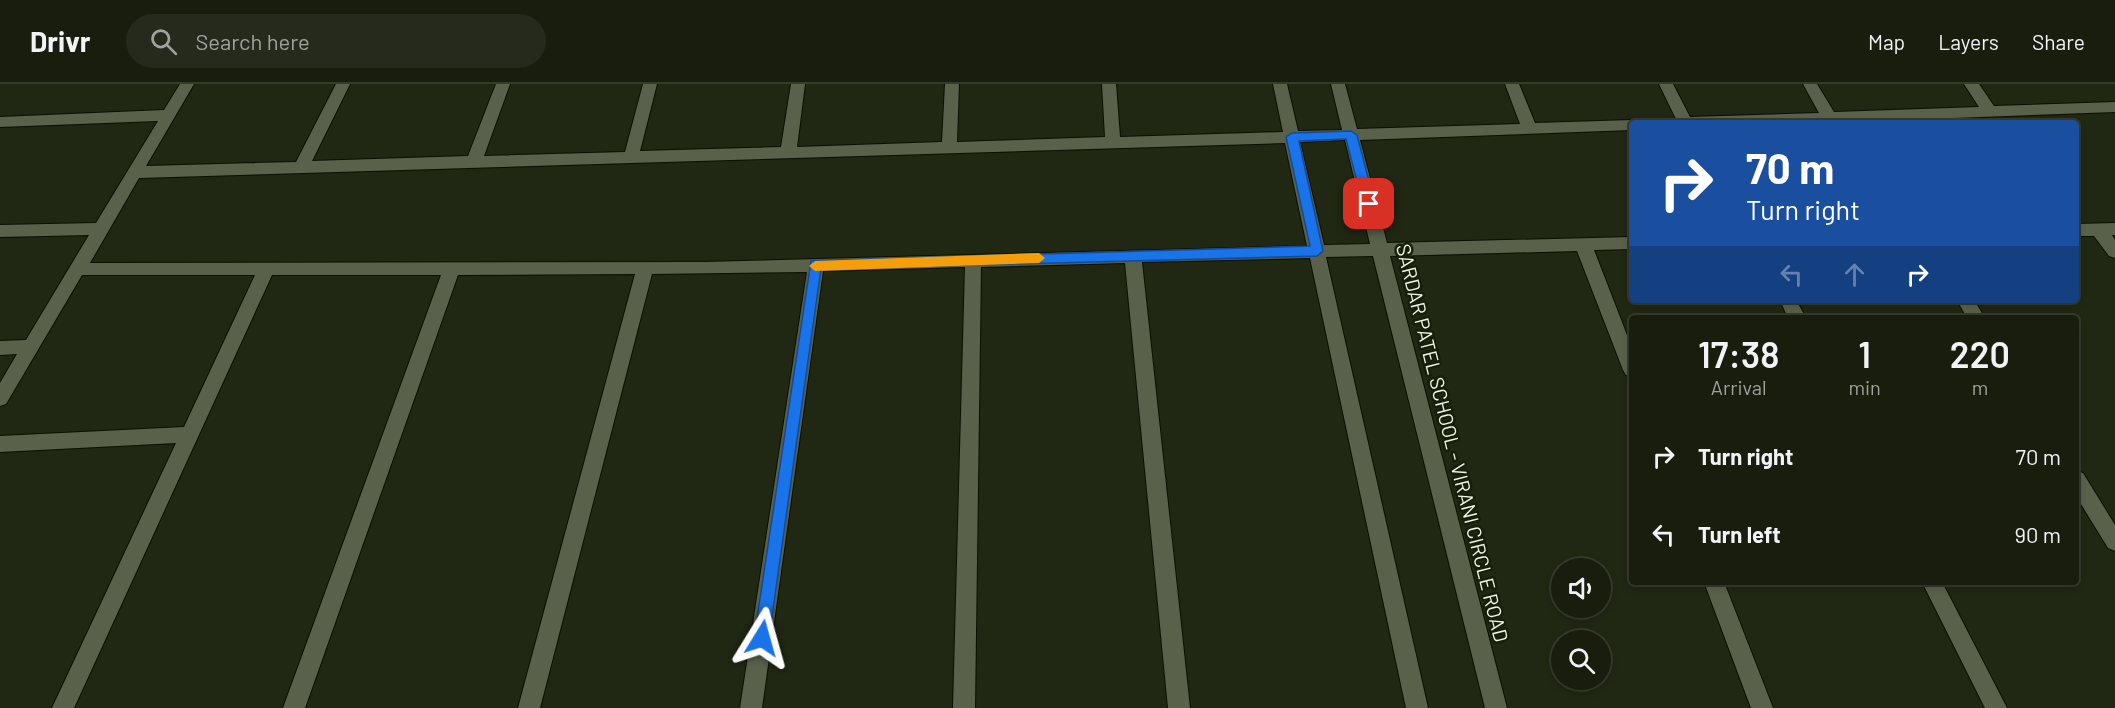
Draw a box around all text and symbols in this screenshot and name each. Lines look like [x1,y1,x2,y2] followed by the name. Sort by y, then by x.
[126,14,546,68] search box
[30,24,90,58] text: Drivr
[147,25,180,58] icon: search
[195,28,310,54] text: Search here
[1868,29,1905,54] text: Map
[1938,29,1999,54] text: Layers
[2032,29,2085,54] text: Share
[1746,142,1834,192] text: 70 m
[1647,144,1725,222] icon: right
[1343,178,1394,229] pin
[1352,187,1385,220] icon: arrive
[1746,193,1860,225] text: Turn right
[1392,241,1514,644] street label: SARDAR PATEL SCHOOL - VIRANI CIRCLE ROAD
[1775,258,1808,291] icon: left
[1838,258,1871,291] icon: ahead
[1901,258,1934,291] icon: right
[1698,332,1779,375] text: 17:38
[1858,332,1871,375] text: 1
[1950,332,2010,375] text: 220
[1711,375,1767,399] text: Arrival
[1848,375,1881,399] text: min
[1972,375,1988,399] text: m
[1647,440,1680,473] icon: right
[1698,443,1793,469] text: Turn right
[2016,443,2061,469] text: 70 m
[1647,518,1680,551] icon: left
[1698,521,1781,547] text: Turn left
[2015,521,2061,547] text: 90 m
[1551,558,1611,690] map controls
[1551,558,1611,618] button: sound
[730,606,794,670] position arrow
[1551,630,1611,690] button: search

